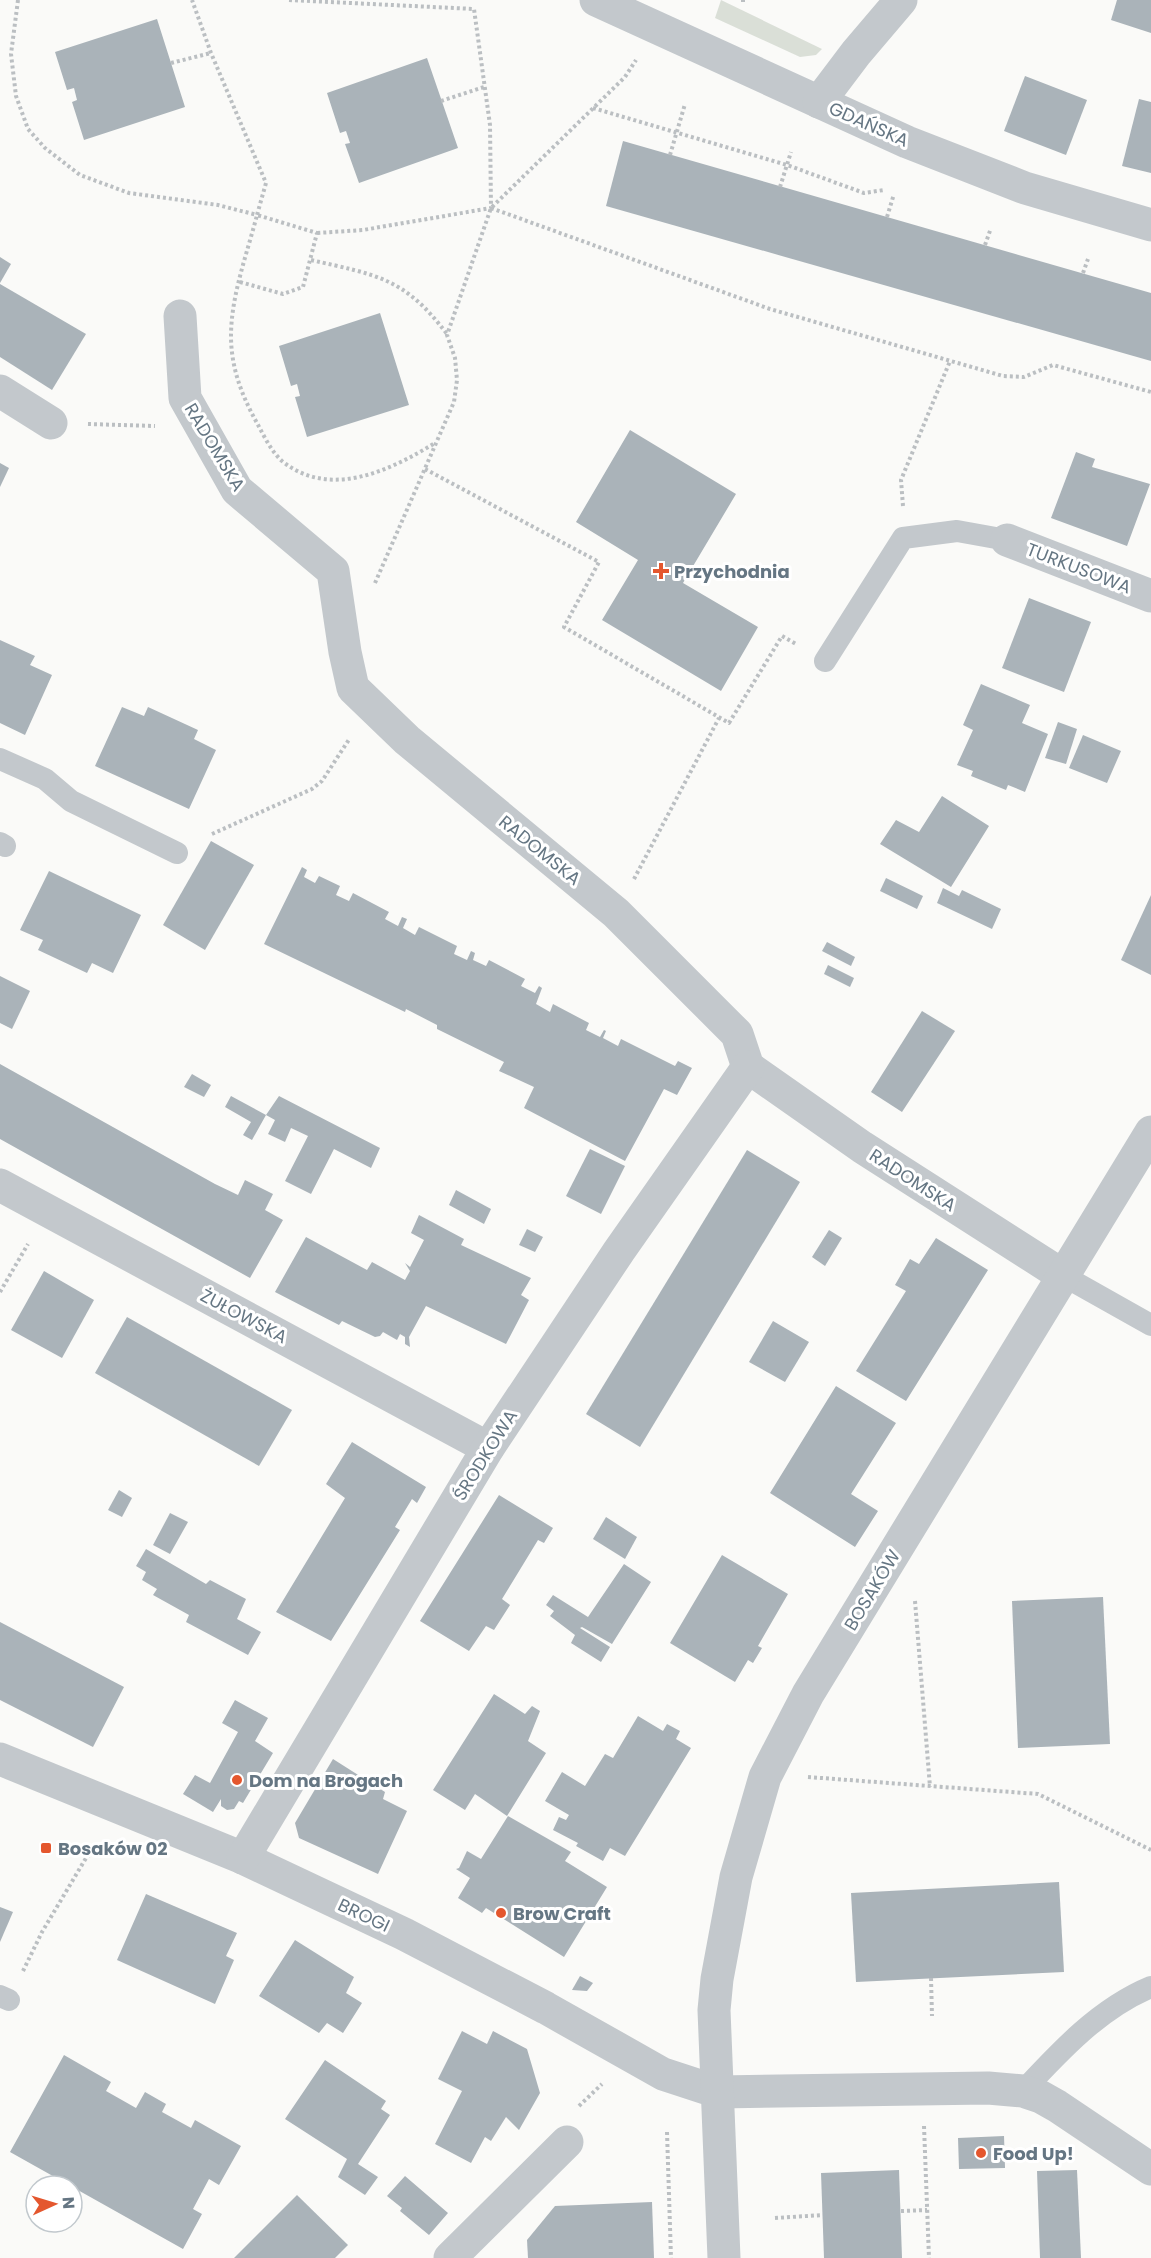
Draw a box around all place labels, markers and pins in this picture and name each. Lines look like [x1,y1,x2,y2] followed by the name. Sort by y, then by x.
[674,559,790,584] place label: Przychodnia
[652,562,670,580] marker: Przychodnia
[249,1768,403,1793] place label: Dom na Brogach
[230,1773,244,1787] marker: Dom na Brogach
[58,1836,168,1861] place label: Bosaków 02
[39,1841,53,1855] marker: Bosaków 02
[513,1901,611,1926] place label: Brow Craft
[494,1906,508,1920] marker: Brow Craft
[993,2141,1074,2166] place label: Food Up!
[974,2146,988,2160] marker: Food Up!

